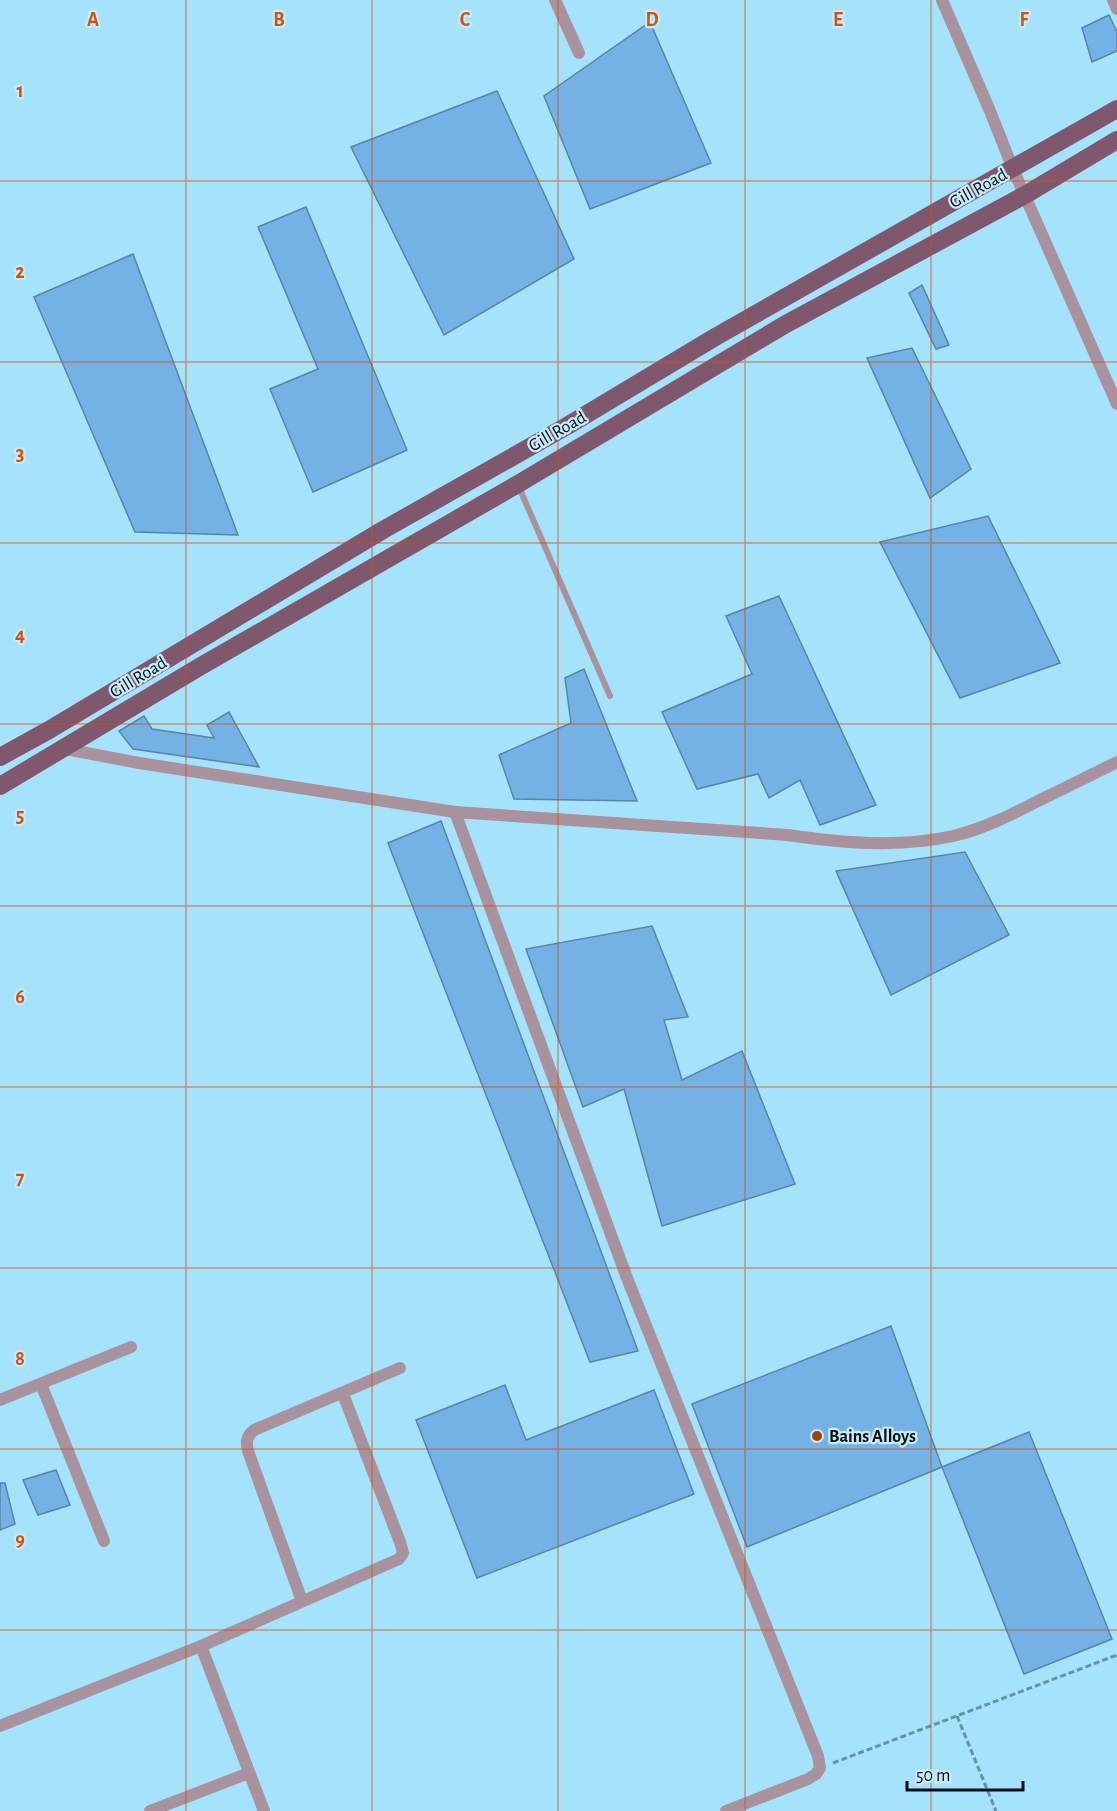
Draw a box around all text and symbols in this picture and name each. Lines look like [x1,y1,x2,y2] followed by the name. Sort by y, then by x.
[87,10,99,30] text: A
[273,10,285,30] text: B
[460,10,471,30] text: C
[645,10,659,30] text: D
[833,10,843,30] text: E
[1019,10,1029,30] text: F
[16,81,24,101] text: 1
[947,166,1010,212] street label: Gill Road
[15,262,25,282] text: 2
[526,408,589,455] street label: Gill Road
[16,444,24,464] text: 3
[15,625,25,645] text: 4
[107,654,170,702] street label: Gill Road
[16,806,24,826] text: 5
[15,987,25,1007] text: 6
[16,1168,25,1188] text: 7
[15,1349,25,1369] text: 8
[829,1428,916,1446] place label: Bains Alloys
[810,1429,824,1443] marker: Bains Alloys
[15,1530,25,1550] text: 9
[907,1754,1022,1792] scale bar
[916,1767,950,1785] text: 50 m

